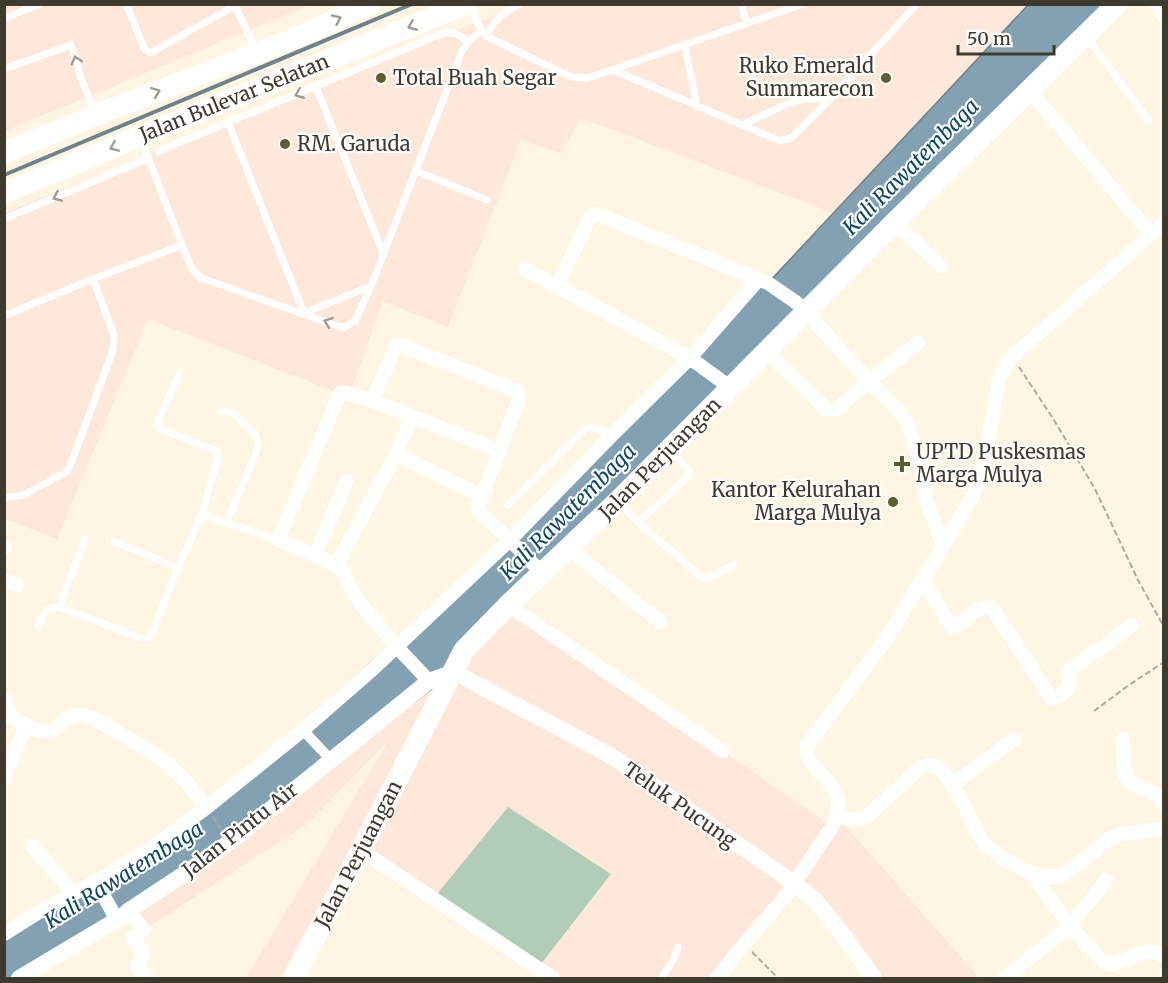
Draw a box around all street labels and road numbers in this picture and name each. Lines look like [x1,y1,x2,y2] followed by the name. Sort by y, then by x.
[135,48,332,147] street label: Jalan Bulevar Selatan
[593,392,726,525] street label: Jalan Perjuangan
[619,756,742,853] street label: Teluk Pucung
[309,776,407,933] street label: Jalan Perjuangan
[176,777,302,883] street label: Jalan Pintu Air

